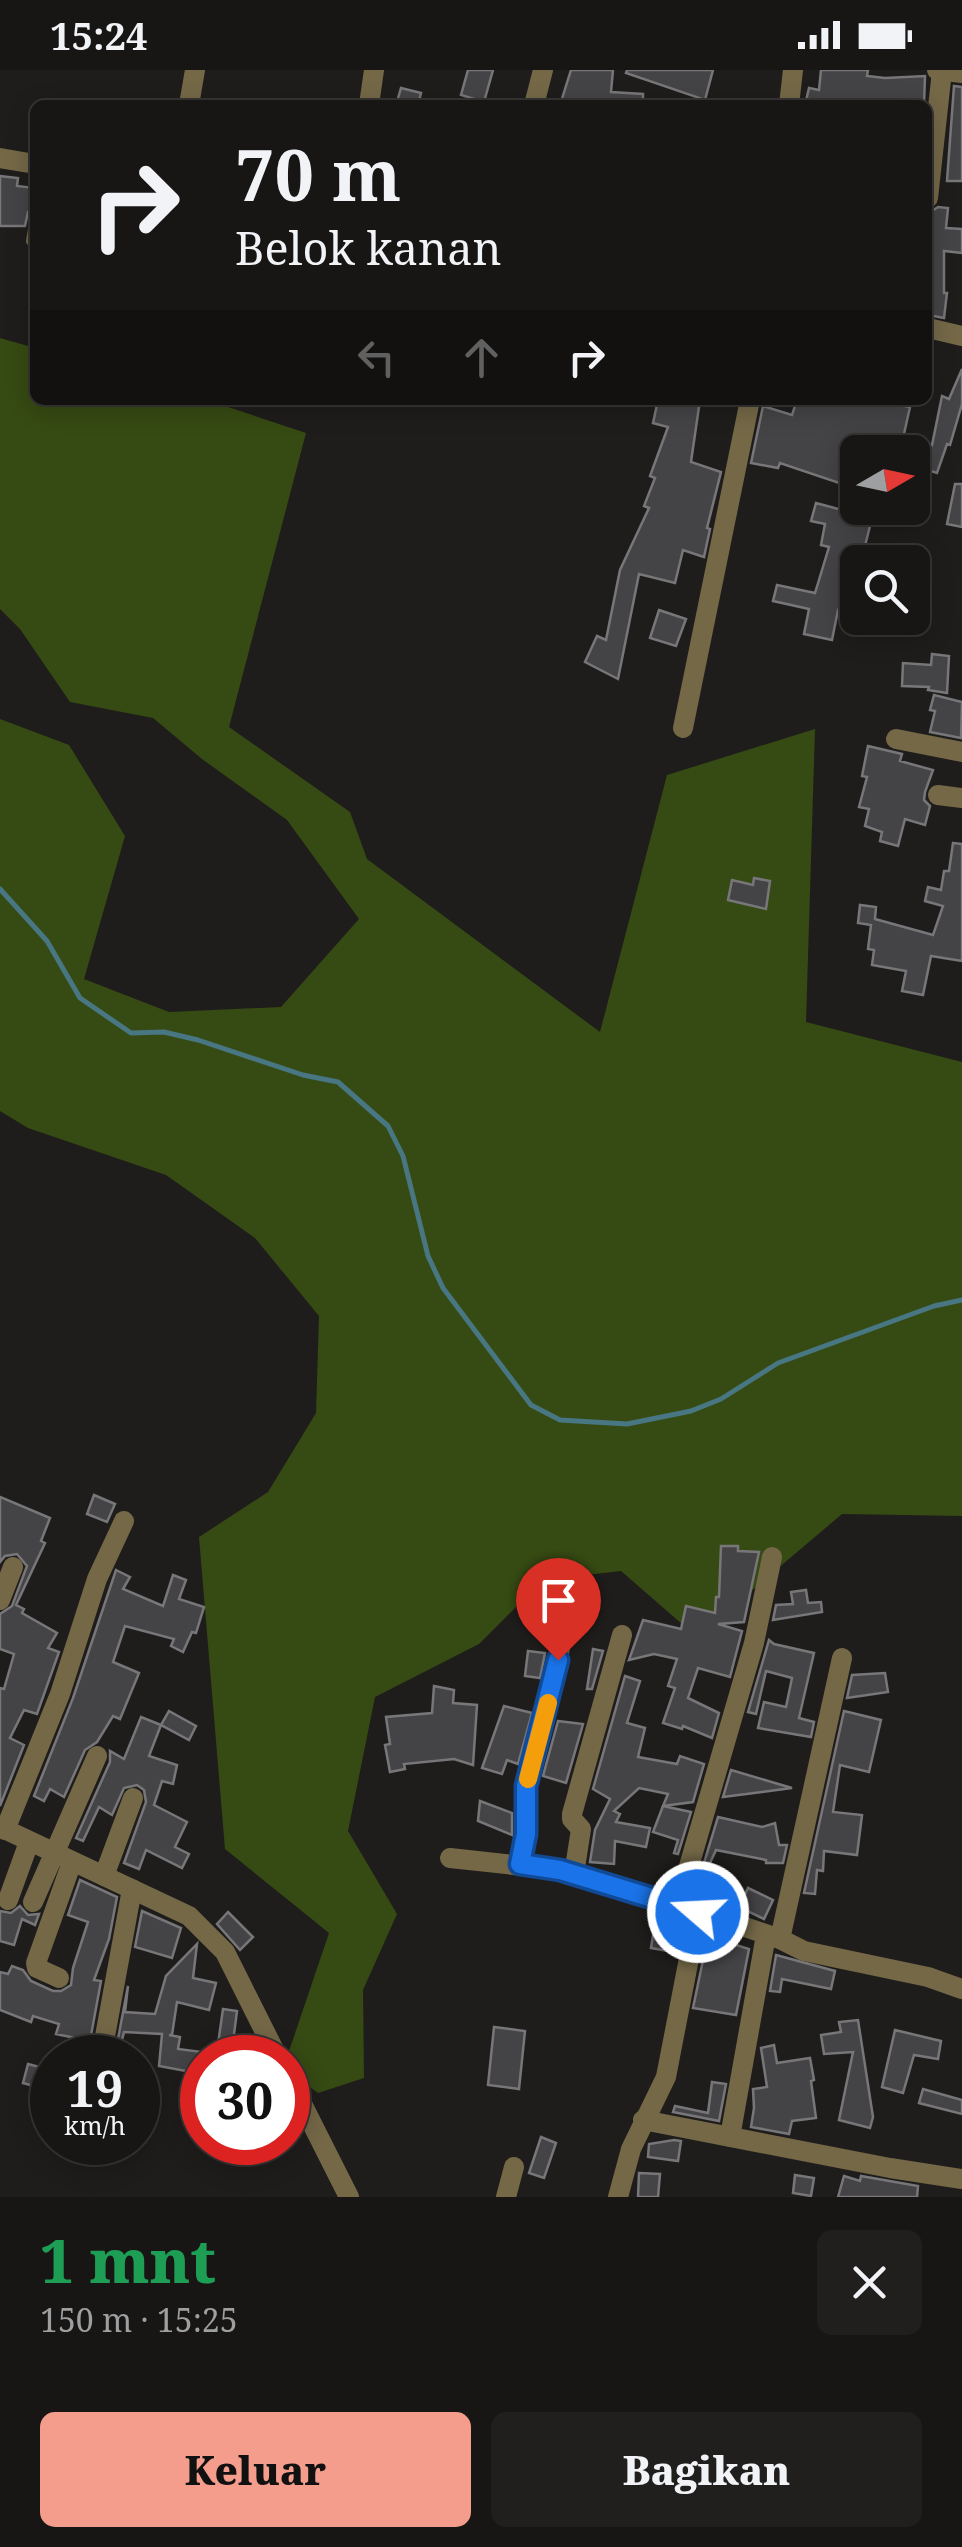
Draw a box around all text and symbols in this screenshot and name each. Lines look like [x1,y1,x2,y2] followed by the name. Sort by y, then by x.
[50,9,147,61] text: 15:24
[235,126,401,222] text: 70 m
[70,140,200,270] icon: right
[235,217,502,278] text: Belok kanan
[349,330,404,385] icon: left
[454,330,509,385] icon: ahead
[559,330,614,385] icon: right
[840,435,930,525] north arrow
[840,435,930,635] map controls
[840,545,930,635] button: search
[516,1558,601,1661] pin
[531,1573,586,1628] icon: arrive
[646,1860,750,1964] position arrow
[180,2035,310,2165] speed limit sign: 30
[67,2054,123,2122] text: 19
[64,2108,126,2142] text: km/h
[40,2219,216,2301] text: 1 mnt
[817,2230,922,2335] button: close
[40,2298,238,2341] text: 150 m · 15:25
[40,2412,471,2527] button: Keluar
[491,2412,922,2527] button: Bagikan

